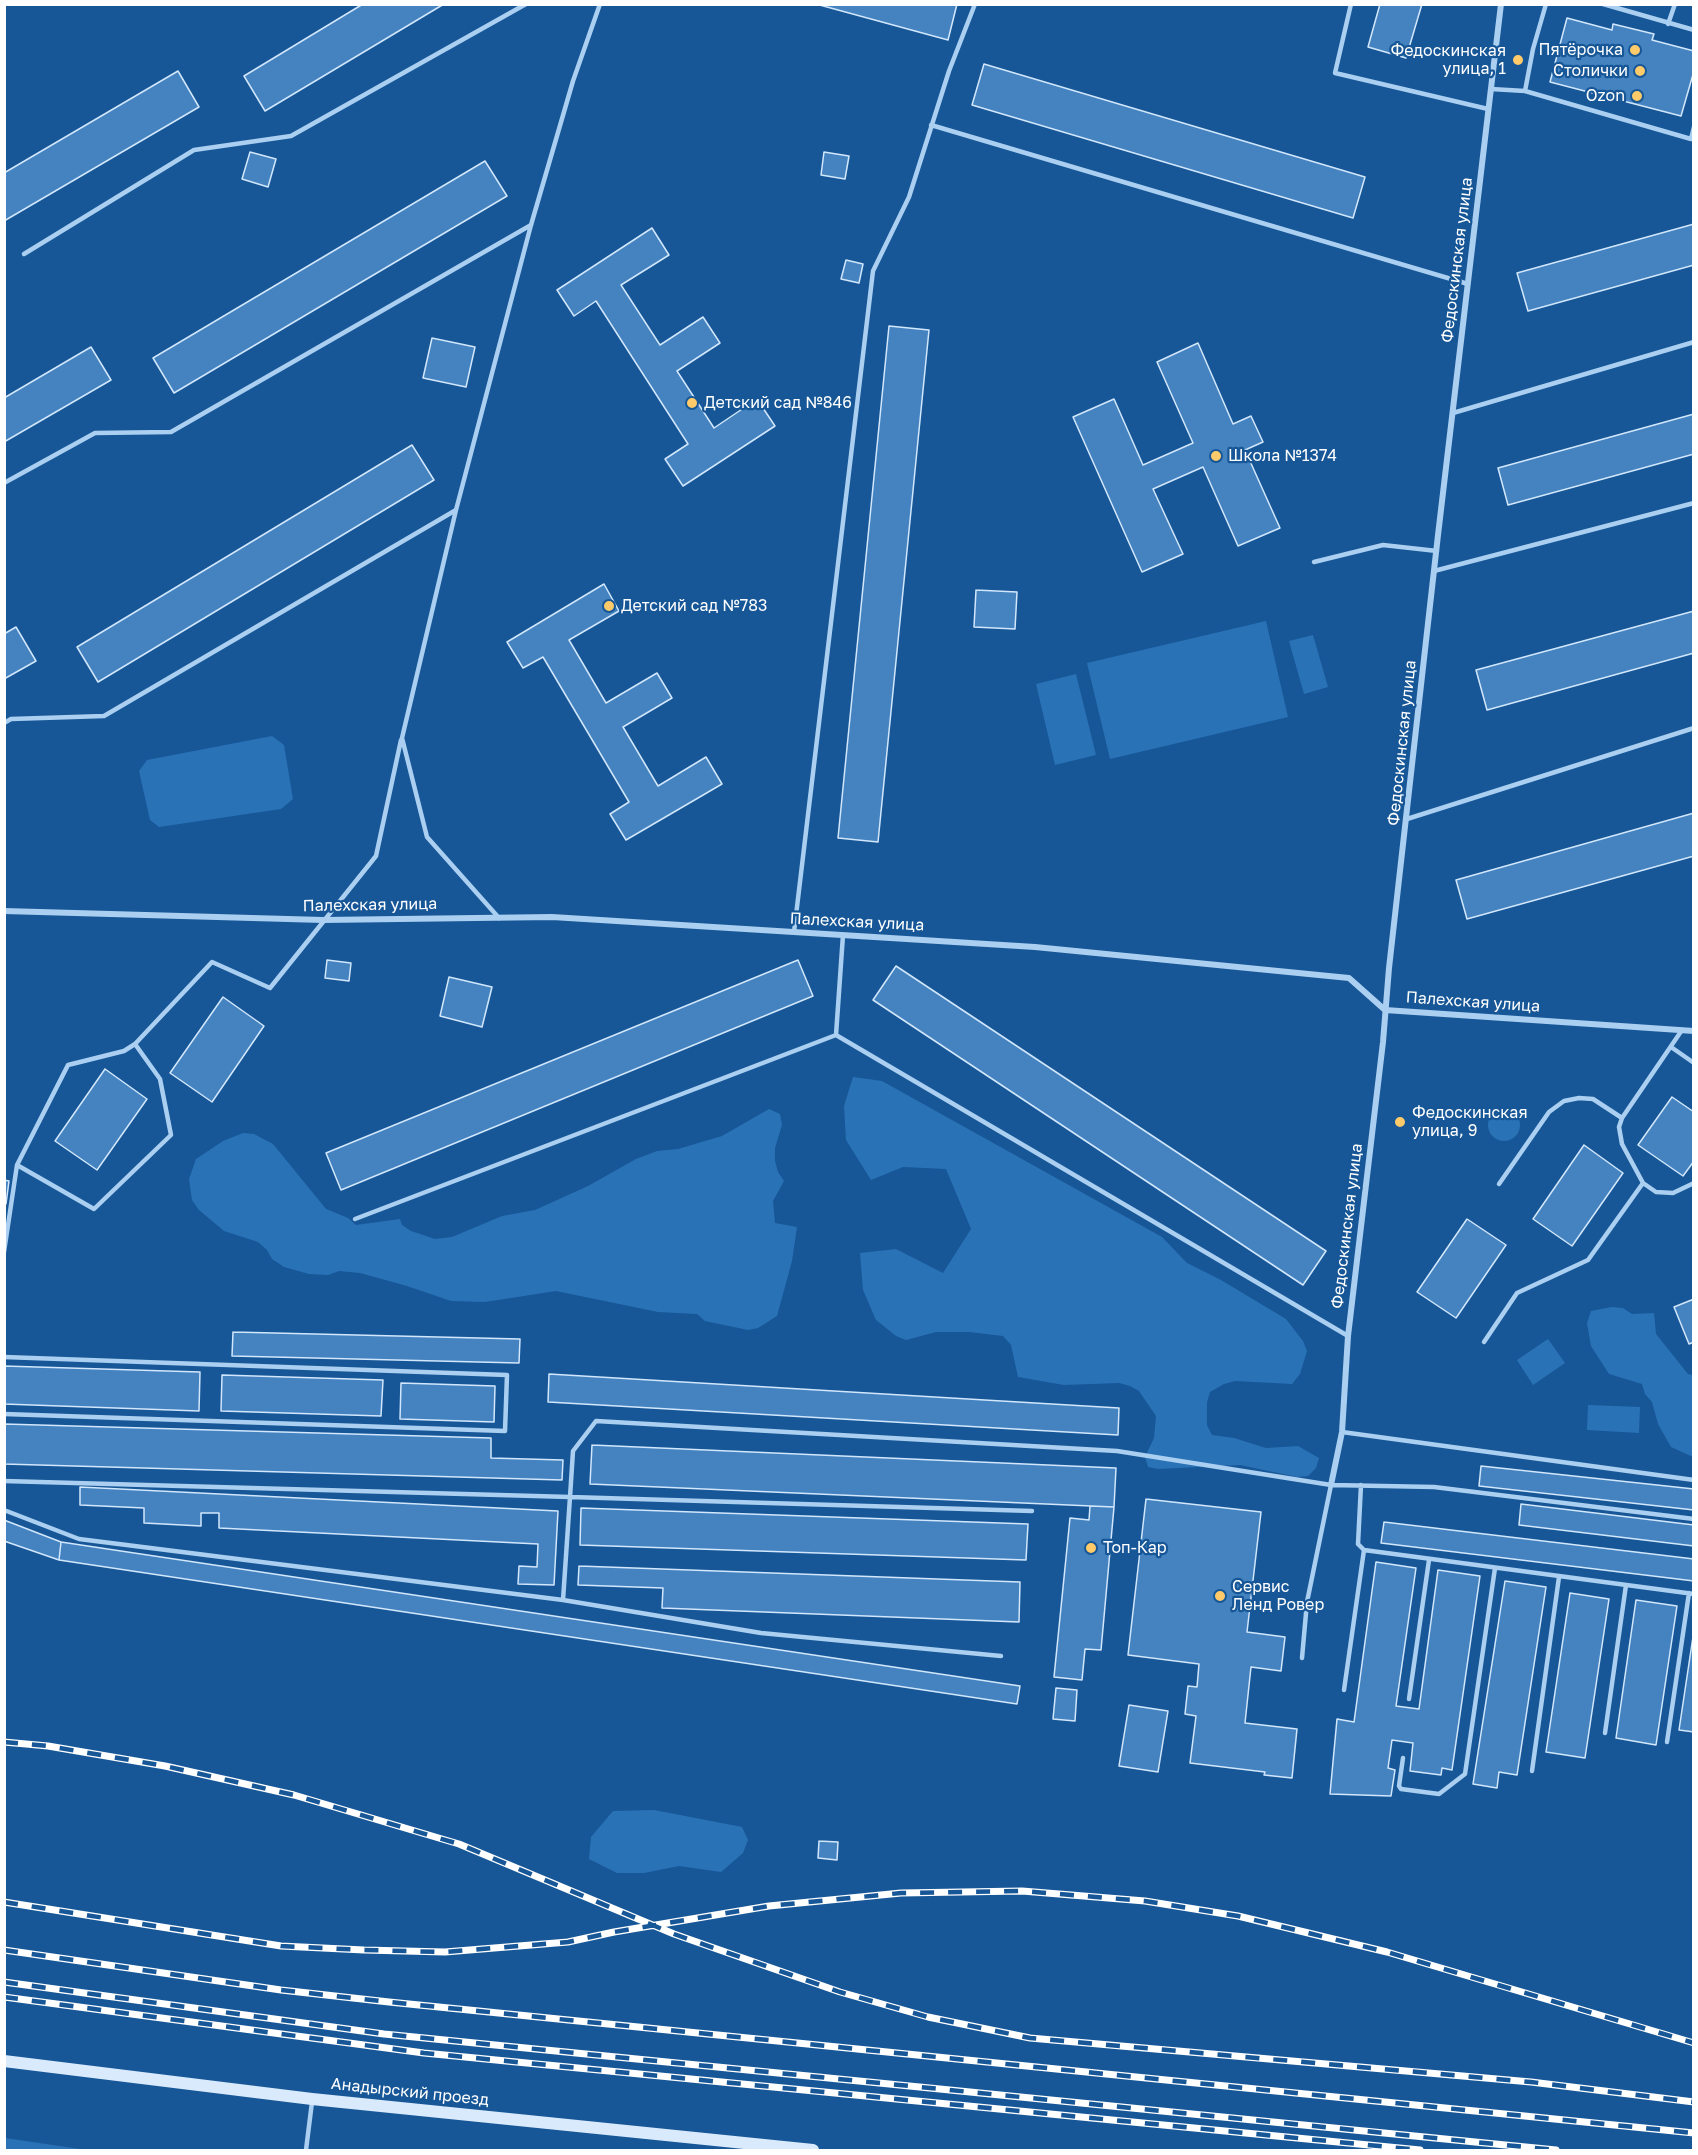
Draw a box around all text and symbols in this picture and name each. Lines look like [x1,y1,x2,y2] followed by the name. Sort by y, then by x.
[1539,40,1623,60] place label: Пятёрочка
[1390,41,1506,79] place label: Федоскинская улица, 1
[1628,43,1642,57] marker: Пятёрочка
[1511,53,1525,67] marker: Федоскинская улица, 1
[1553,61,1628,81] place label: Столички
[1633,64,1647,78] marker: Столички
[1586,86,1625,106] place label: Ozon
[1630,89,1644,103] marker: Ozon
[1437,176,1477,344] street label: Федоскинская улица
[704,393,852,413] place label: Детский сад №846
[685,396,699,410] marker: Детский сад №846
[1228,446,1337,466] place label: Школа №1374
[1209,449,1223,463] marker: Школа №1374
[621,596,767,616] place label: Детский сад №783
[602,599,616,613] marker: Детский сад №783
[1384,659,1420,827] street label: Федоскинская улица
[303,894,437,916] street label: Палехская улица
[789,909,925,935] street label: Палехская улица
[1405,988,1541,1016] street label: Палехская улица
[1412,1103,1528,1141] place label: Федоскинская улица, 9
[1393,1115,1407,1129] marker: Федоскинская улица, 9
[1327,1142,1367,1310] street label: Федоскинская улица
[1103,1538,1167,1558] place label: Топ-Кар
[1084,1541,1098,1555] marker: Топ-Кар
[1232,1577,1324,1615] place label: Сервис Ленд Ровер
[1213,1589,1227,1603] marker: Сервис Ленд Ровер
[330,2074,490,2110] street label: Анадырский проезд

